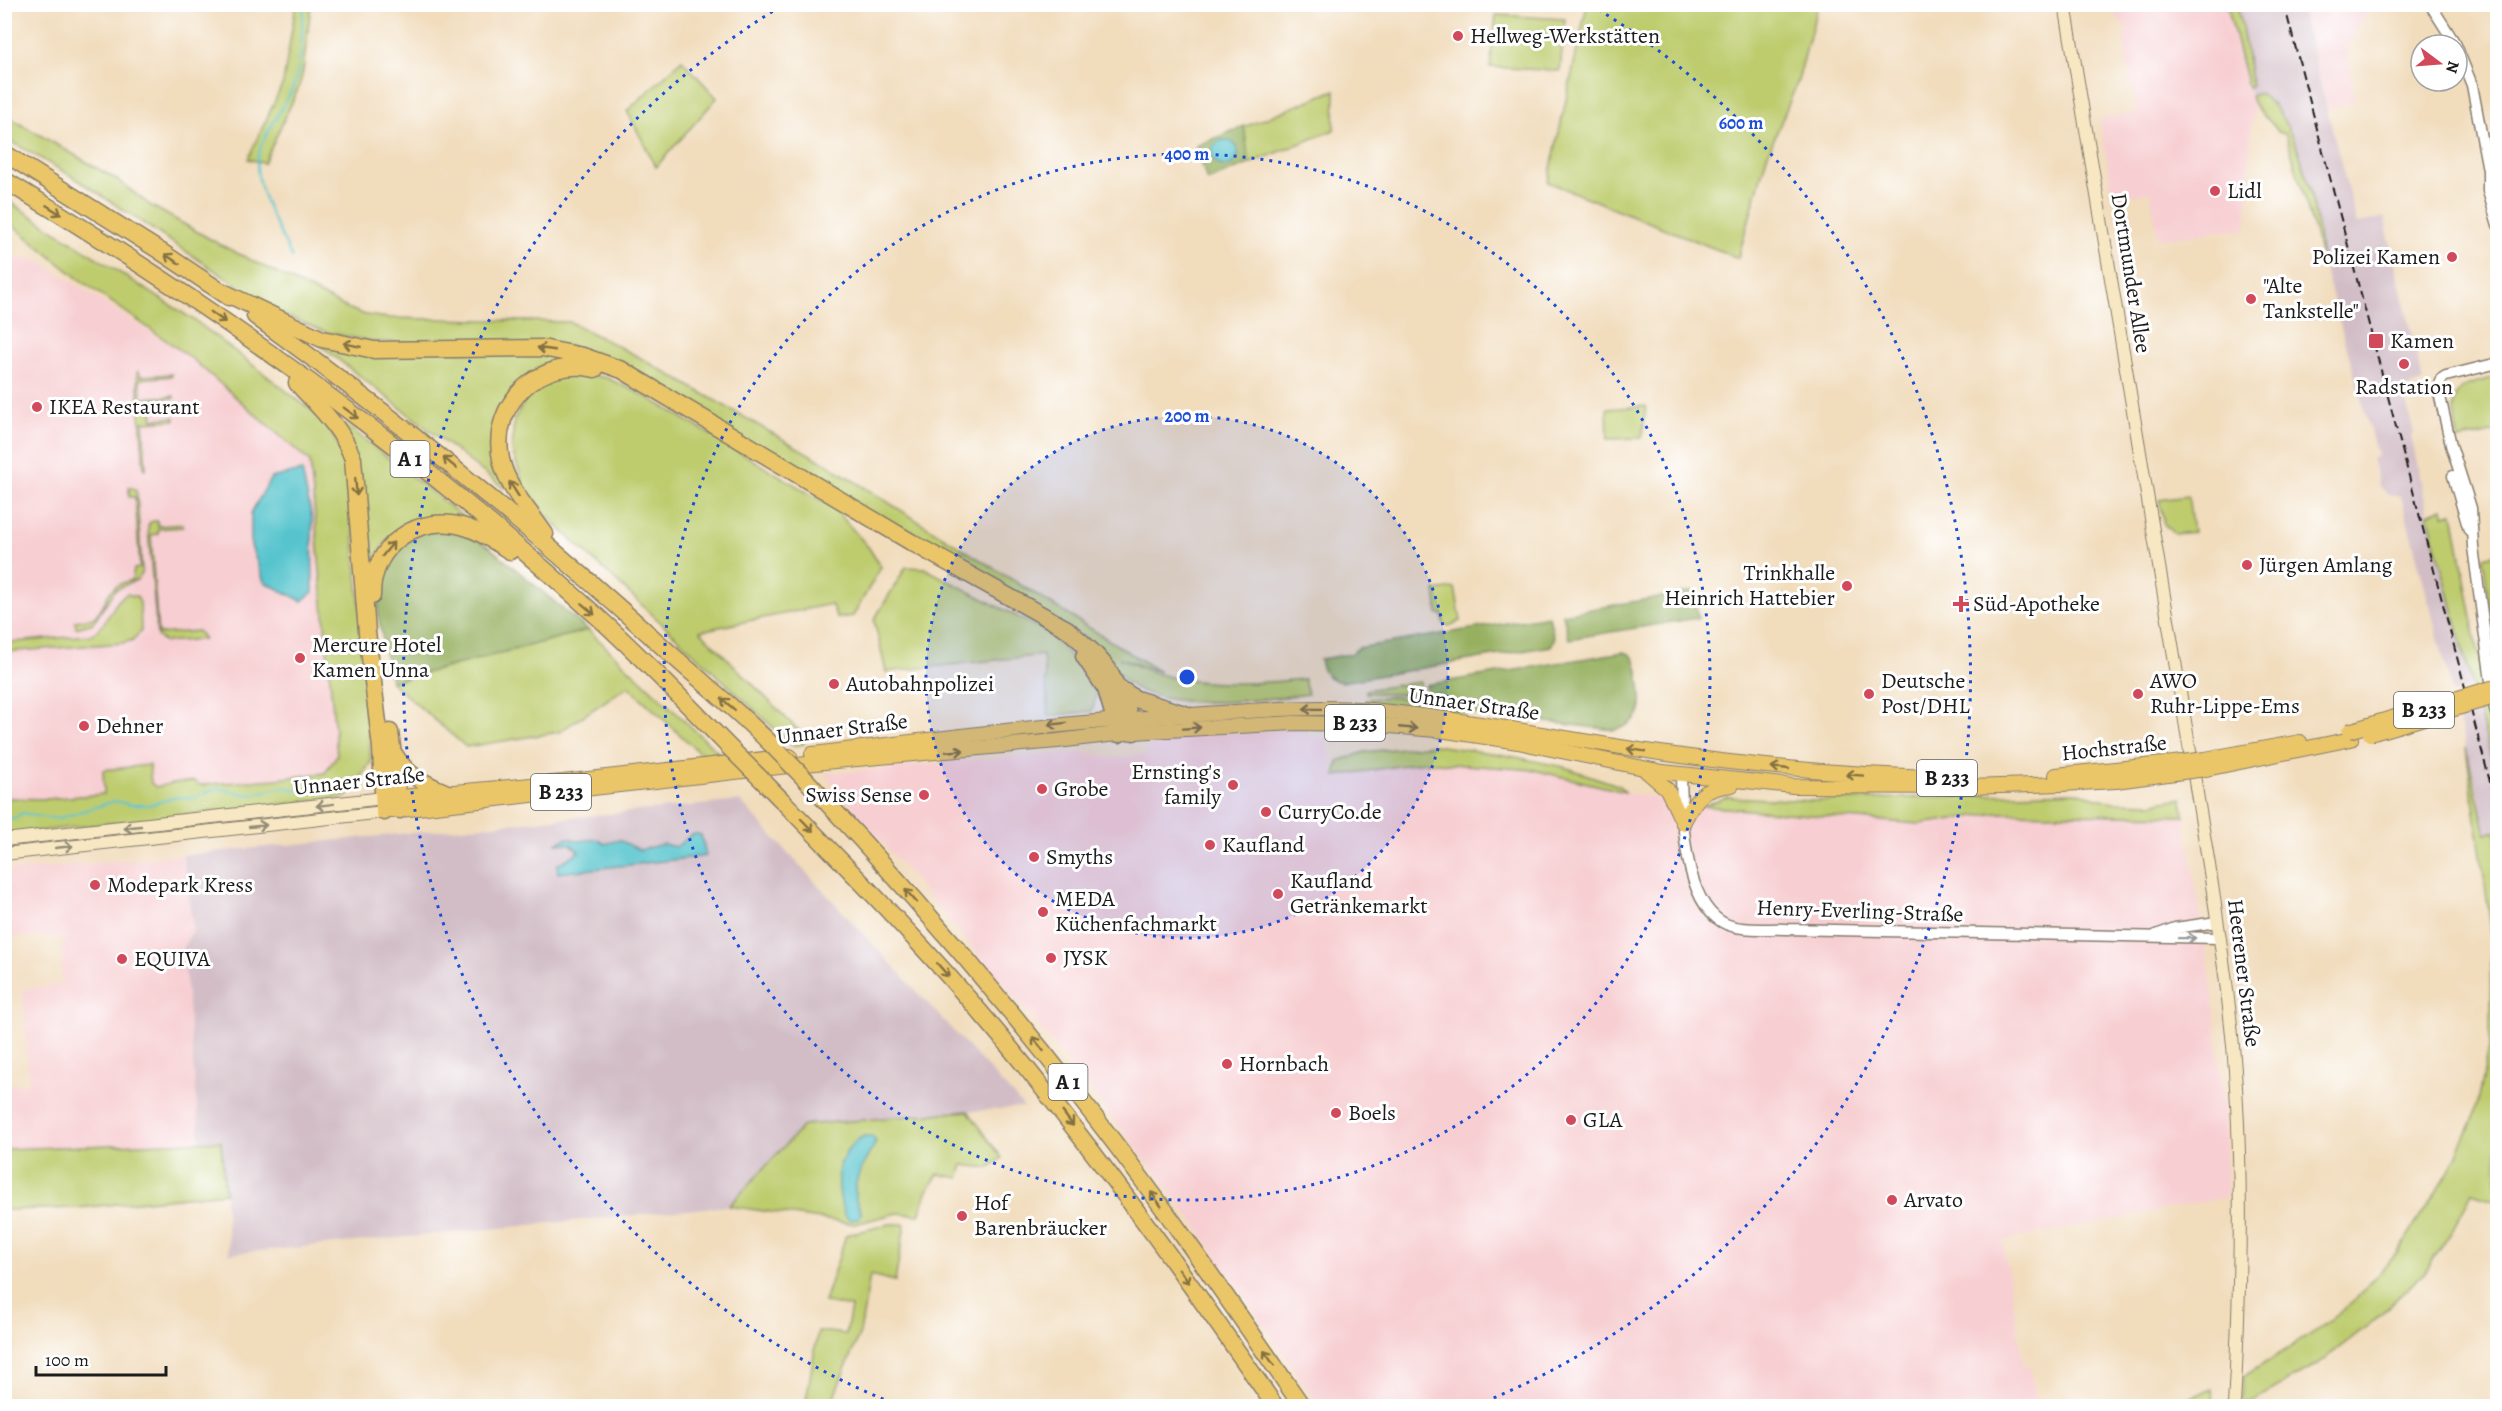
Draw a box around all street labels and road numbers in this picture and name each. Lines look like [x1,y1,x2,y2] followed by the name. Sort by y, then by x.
[2104,191,2158,355] street label: Dortmunder Allee
[390,441,430,477] road number: A 1
[1407,680,1541,728] street label: Unnaer Straße
[2394,692,2454,728] road number: B 233
[1325,705,1385,741] road number: B 233
[775,706,909,752] street label: Unnaer Straße
[2060,728,2168,768] street label: Hochstraße
[292,759,426,803] street label: Unnaer Straße
[1917,760,1977,796] road number: B 233
[531,774,591,810] road number: B 233
[1756,892,1964,930] street label: Henry-Everling-Straße
[2220,897,2268,1049] street label: Heerener Straße
[1048,1064,1088,1100] road number: A 1

